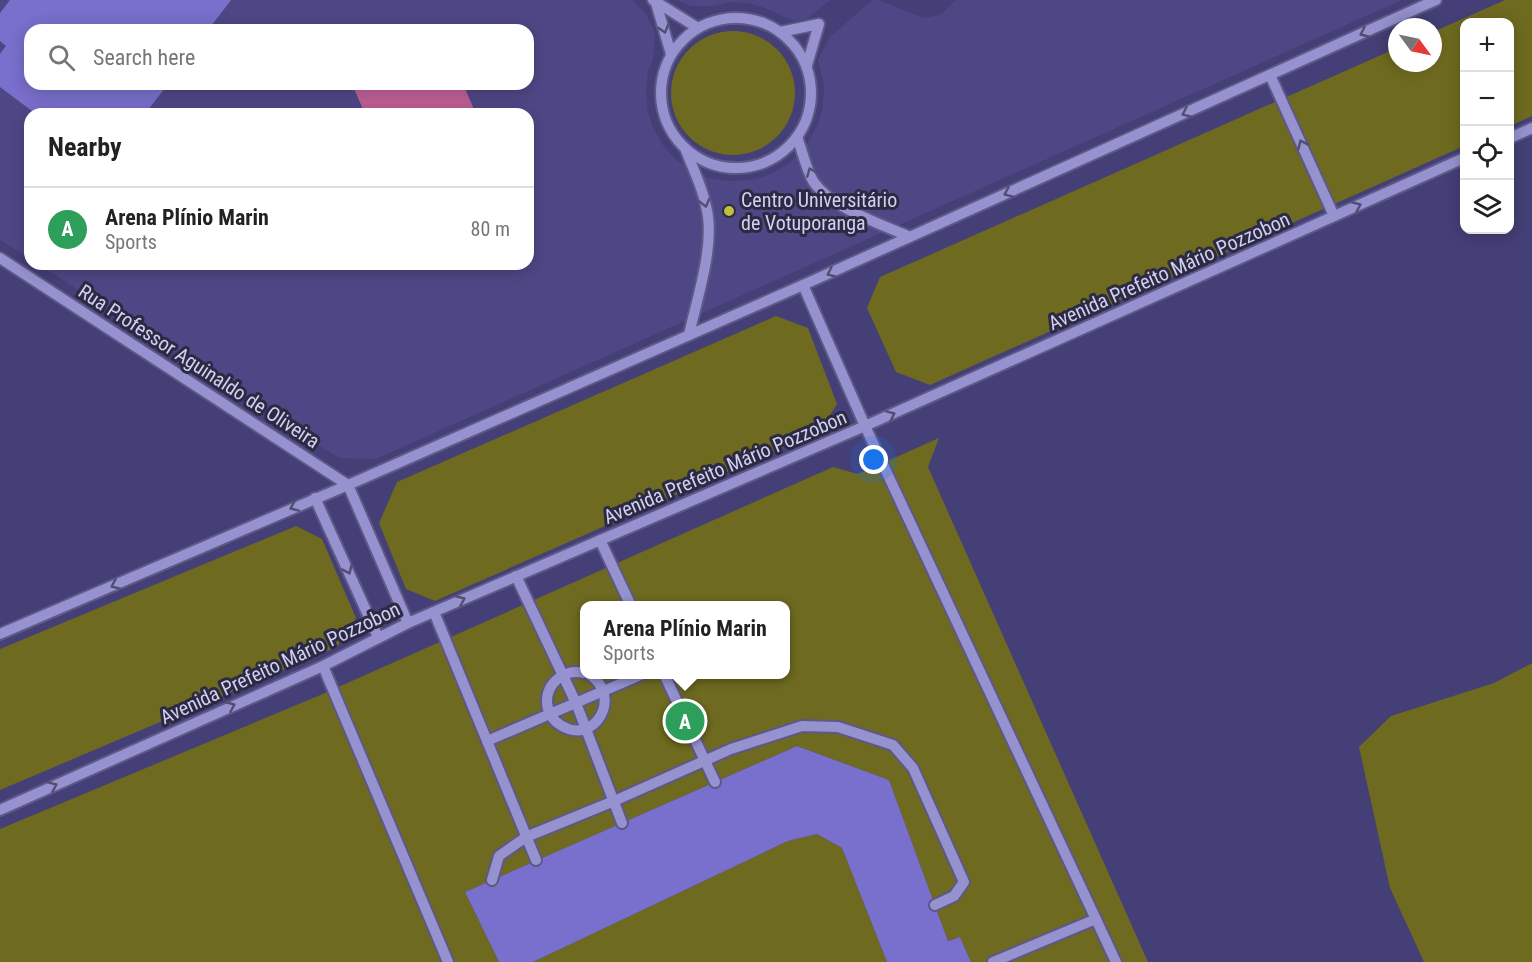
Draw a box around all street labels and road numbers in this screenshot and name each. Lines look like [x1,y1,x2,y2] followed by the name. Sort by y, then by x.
[1045,207,1293,335] street label: Avenida Prefeito Mário Pozzobon
[74,279,324,453] street label: Rua Professor Aguinaldo de Oliveira
[600,405,850,529] street label: Avenida Prefeito Mário Pozzobon
[156,597,404,729] street label: Avenida Prefeito Mário Pozzobon

